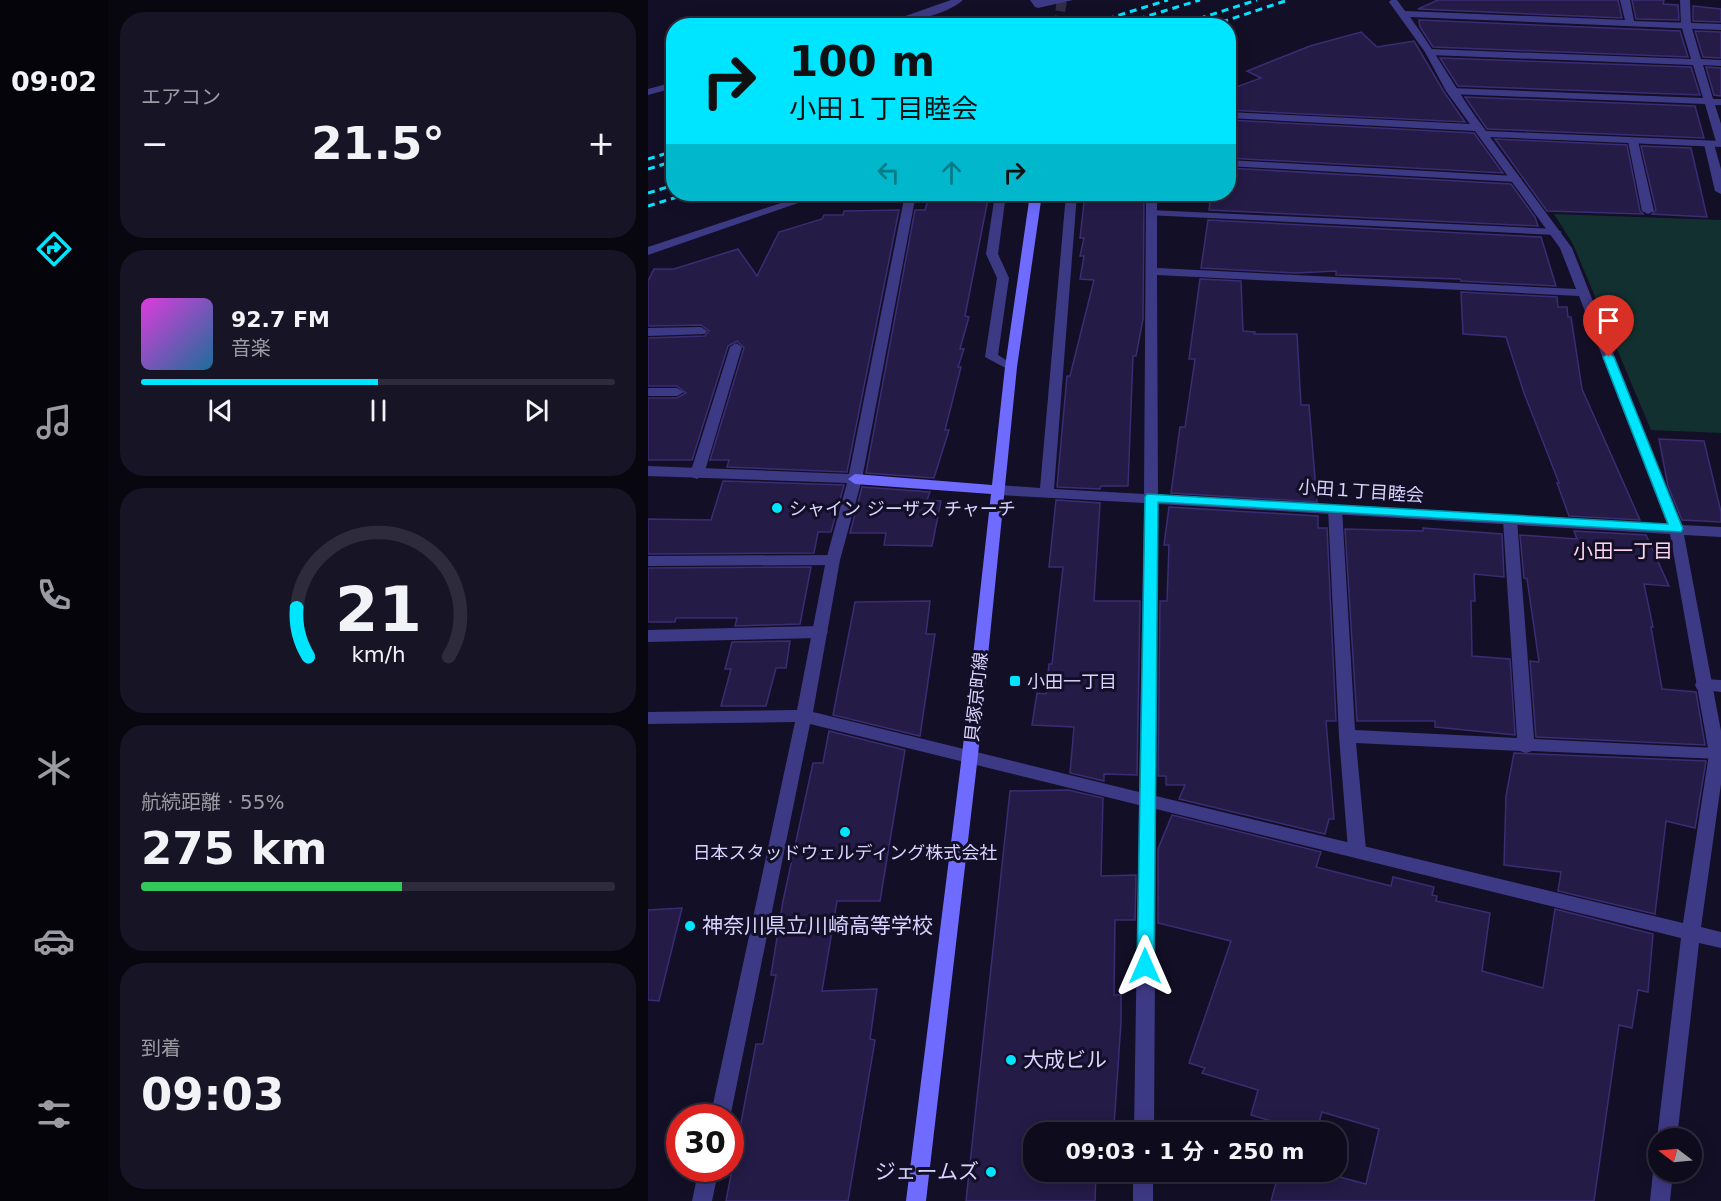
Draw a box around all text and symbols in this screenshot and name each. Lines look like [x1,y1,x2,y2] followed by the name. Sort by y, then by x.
[789,37,935,86] text: 100 m
[690,42,768,120] icon: right
[11,66,97,97] text: 09:02
[141,85,221,109] text: エアコン
[789,93,978,124] text: 小田１丁目睦会
[311,117,445,170] text: 21.5°
[141,124,169,163] text: −
[587,124,615,163] text: +
[872,156,905,189] icon: left
[935,156,968,189] icon: ahead
[998,156,1031,189] icon: right
[33,228,75,270] icon: directions
[1583,295,1634,357] pin
[1592,304,1625,337] icon: arrive
[231,307,330,332] text: 92.7 FM
[231,336,271,360] text: 音楽
[204,394,237,427] icon: previous
[362,394,395,427] icon: pause
[520,394,553,427] icon: next
[33,401,75,443] icon: music
[1297,476,1425,506] street label: 小田１丁目睦会
[789,498,1016,519] place label: シャイン ジーザス チャーチ
[770,501,784,515] marker: シャイン ジーザス チャーチ
[1573,539,1673,563] district label: 小田一丁目
[33,574,75,616] icon: phone
[335,574,421,647] text: 21
[351,643,405,668] text: km/h
[961,651,991,743] street label: 貝塚京町線
[1027,671,1117,692] place label: 小田一丁目
[1008,674,1022,688] marker: 小田一丁目
[33,747,75,789] icon: climate
[141,790,285,814] text: 航続距離 · 55%
[141,822,327,875] text: 275 km
[838,825,852,839] marker: 日本スタッドウェルディング株式会社
[693,842,997,863] place label: 日本スタッドウェルディング株式会社
[702,914,933,938] place label: 神奈川県立川崎高等学校
[683,919,697,933] marker: 神奈川県立川崎高等学校
[33,920,75,962] icon: car
[1113,934,1177,998] position arrow
[141,1036,181,1060] text: 到着
[1023,1048,1107,1072] place label: 大成ビル
[1004,1053,1018,1067] marker: 大成ビル
[141,1068,284,1121] text: 09:03
[33,1093,75,1135] icon: filters
[666,1104,744,1182] speed limit sign: 30
[1648,1128,1702,1182] north arrow
[1648,1128,1702,1182] map controls
[1066,1139,1304,1164] text: 09:03 · 1 分 · 250 m
[875,1160,979,1184] place label: ジェームズ
[984,1165,998,1179] marker: ジェームズ

